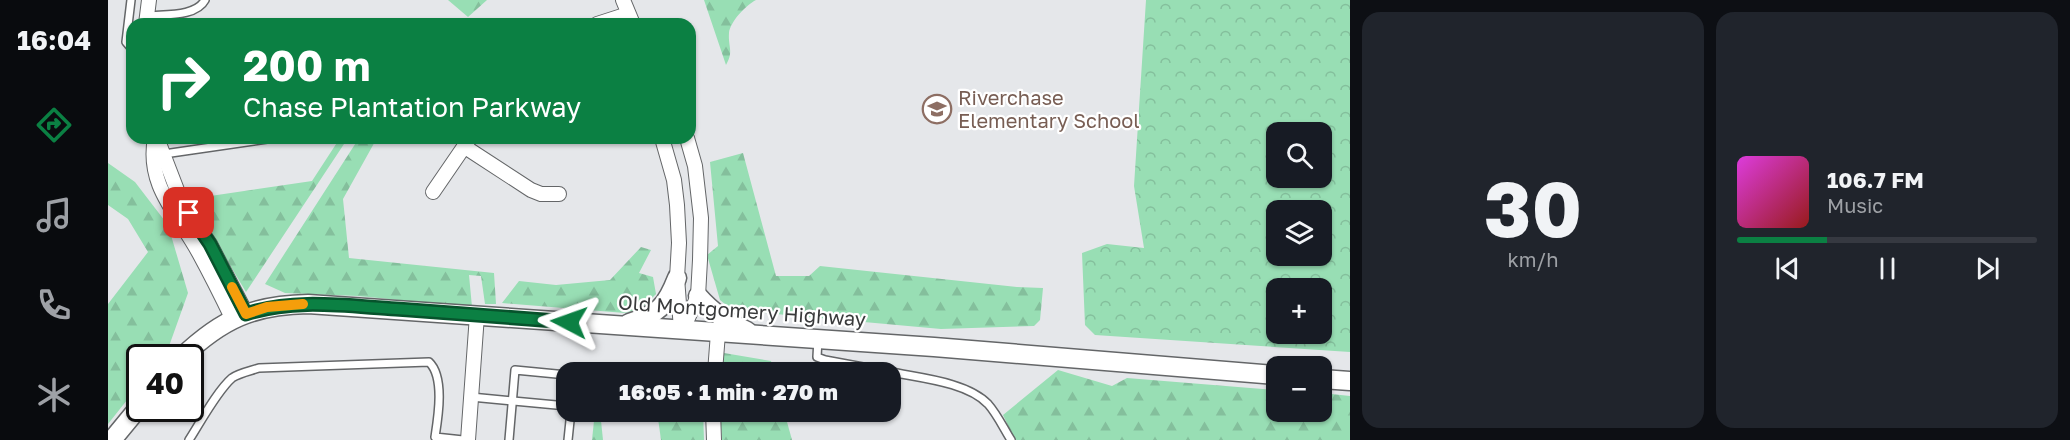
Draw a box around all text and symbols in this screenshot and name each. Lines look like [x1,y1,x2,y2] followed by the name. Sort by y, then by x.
[17,24,91,56] text: 16:04
[243,40,370,90] text: 200 m
[144,42,222,120] icon: right
[958,85,1140,132] place label: Riverchase Elementary School
[243,91,581,123] text: Chase Plantation Parkway
[921,93,953,125] school or university icon: Riverchase Elementary School
[33,104,75,146] icon: directions
[1266,122,1332,422] map controls
[1266,122,1332,188] button: search
[1484,161,1582,254] text: 30
[1827,166,1924,193] text: 106.7 FM
[163,187,214,238] pin
[1827,193,1883,217] text: Music
[33,194,75,236] icon: music
[172,196,205,229] icon: arrive
[1266,200,1332,266] button: layers
[1508,247,1558,271] text: km/h
[1771,252,1804,285] icon: previous
[1871,252,1904,285] icon: pause
[1971,252,2004,285] icon: next
[1266,278,1332,344] button: +
[33,284,75,326] icon: phone
[617,289,867,331] street label: Old Montgomery Highway
[537,290,601,354] position arrow
[126,344,204,422] speed limit sign: 40
[1266,356,1332,422] button: −
[33,374,75,416] icon: climate
[619,378,838,405] text: 16:05 · 1 min · 270 m

